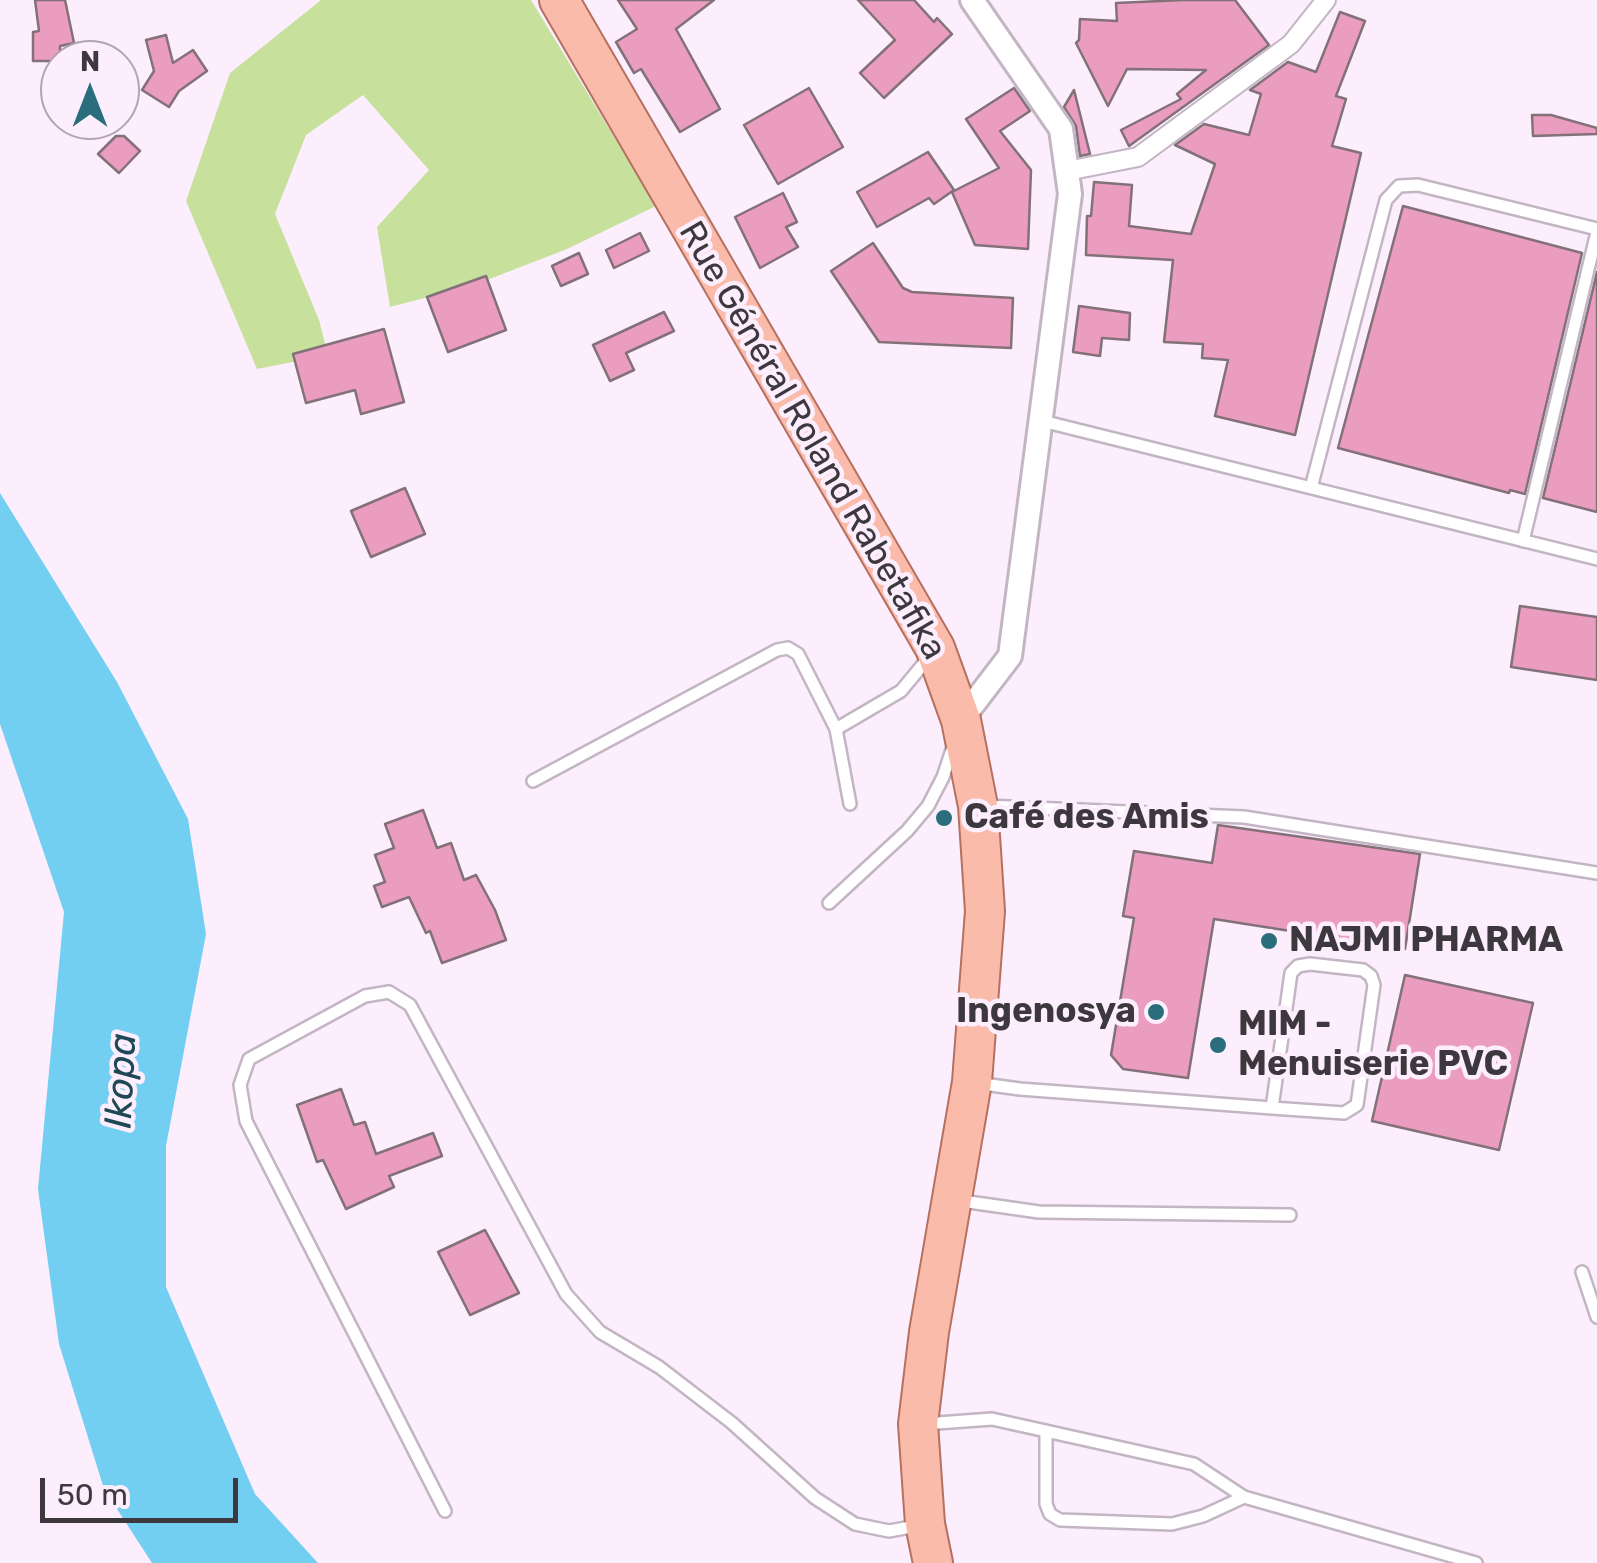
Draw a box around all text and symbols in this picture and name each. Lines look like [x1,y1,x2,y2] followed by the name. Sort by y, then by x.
[40,40,140,140] north arrow
[80,45,100,78] text: N
[669,215,955,667] street label: Rue Général Roland Rabetafika
[964,797,1209,839] place label: Café des Amis
[933,807,955,829] marker: Café des Amis
[1289,920,1563,962] place label: NAJMI PHARMA
[1258,930,1280,952] marker: NAJMI PHARMA
[956,991,1136,1033] place label: Ingenosya
[1145,1001,1167,1023] marker: Ingenosya
[1238,1004,1508,1086] place label: MIM - Menuiserie PVC
[97,1032,147,1130] water label: Ikopa
[1207,1034,1229,1056] marker: MIM - Menuiserie PVC
[45,1458,242,1520] scale bar
[57,1477,128,1513] text: 50 m

